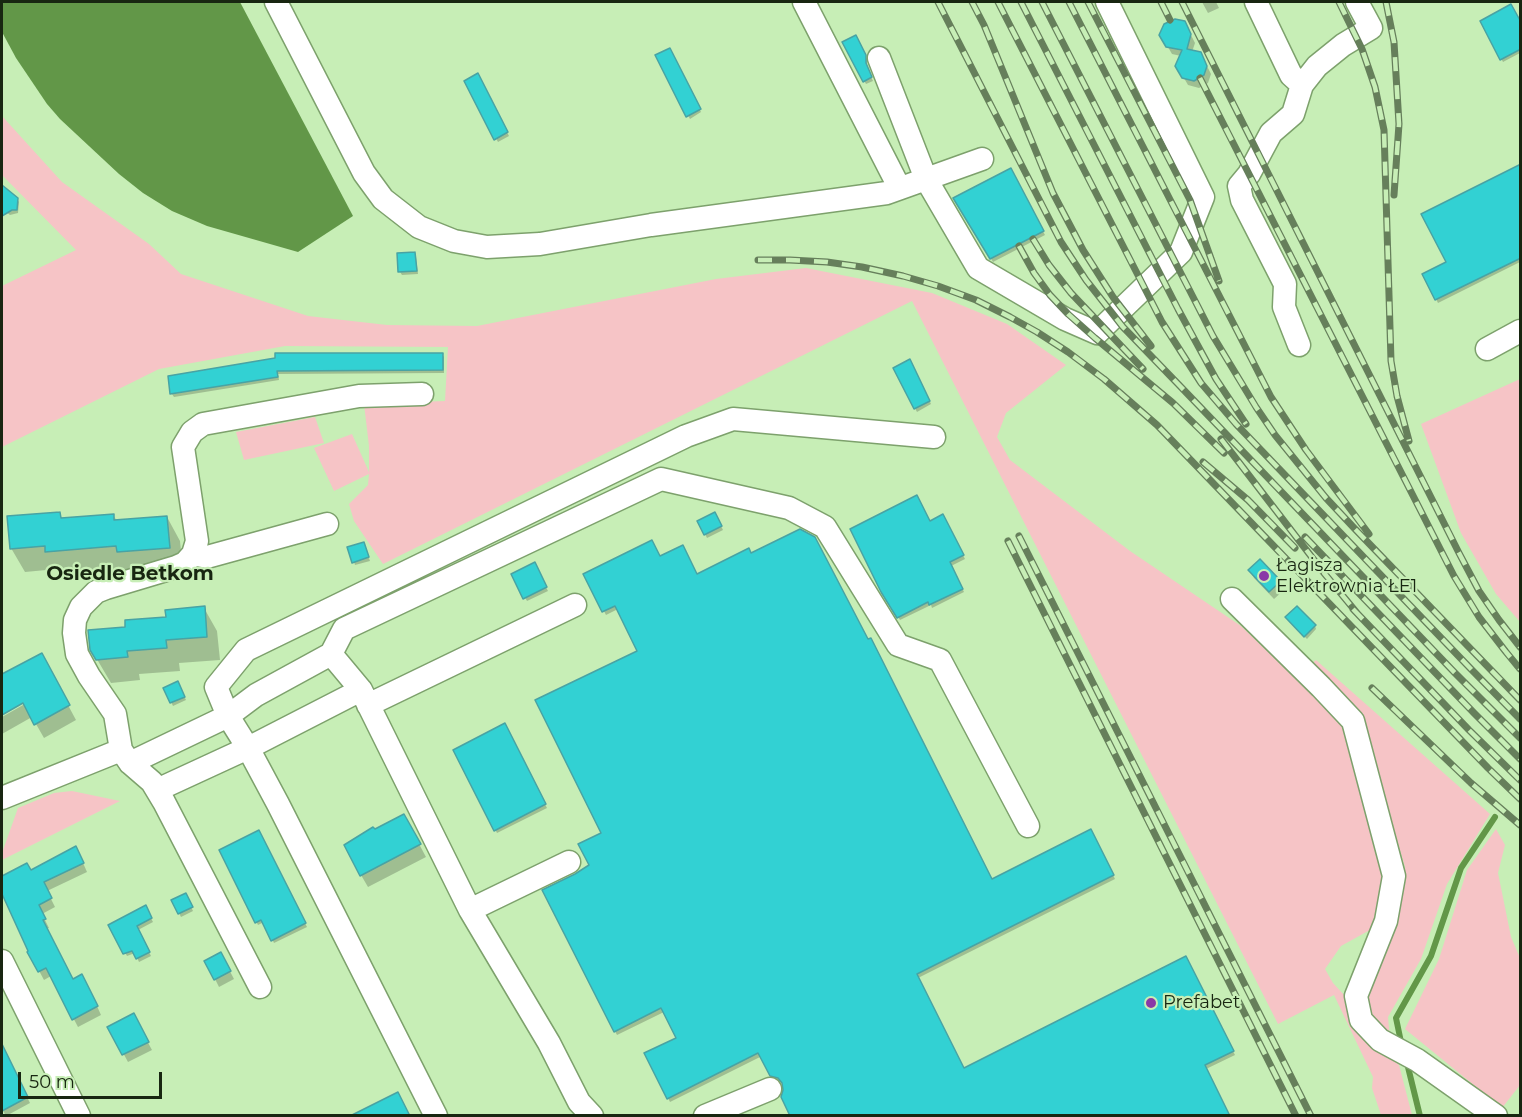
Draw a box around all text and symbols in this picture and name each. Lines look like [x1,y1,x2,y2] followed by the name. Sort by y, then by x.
[1276,555,1417,598] place label: Łagisza Elektrownia ŁE1
[46,562,214,586] district label: Osiedle Betkom
[1257,569,1271,583] marker: Łagisza Elektrownia ŁE1
[1163,992,1240,1014] place label: Prefabet
[1144,996,1158,1010] marker: Prefabet
[21,1060,165,1098] scale bar
[29,1071,75,1093] text: 50 m

